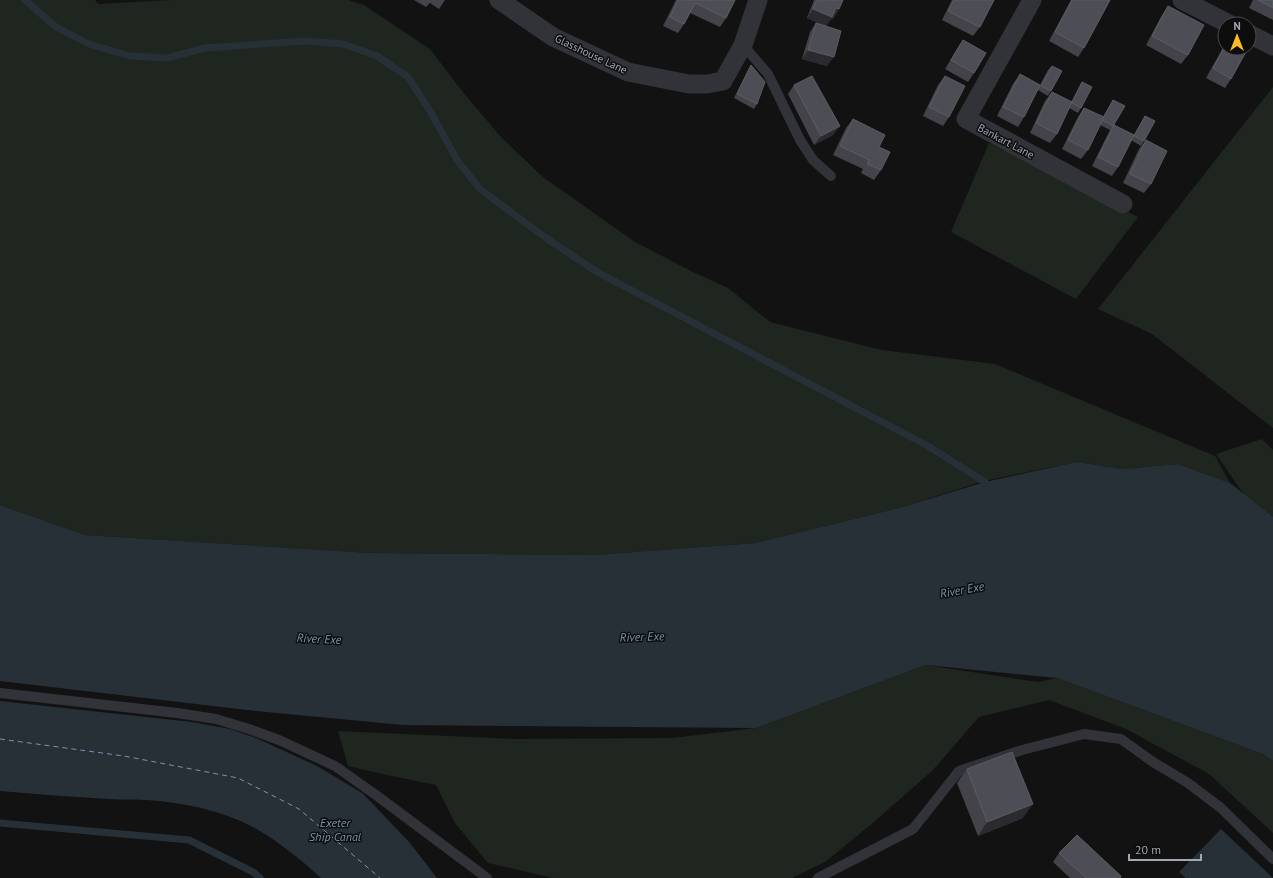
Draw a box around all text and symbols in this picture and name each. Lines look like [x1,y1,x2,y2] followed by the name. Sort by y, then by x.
[1217,16,1257,56] north arrow
[1233,19,1241,33] text: N
[553,31,630,77] street label: Glasshouse Lane
[975,120,1037,162] street label: Bankart Lane
[939,578,986,601] water label: River Exe
[619,628,665,645] water label: River Exe
[296,630,342,647] water label: River Exe
[309,815,362,844] water label: Exeter Ship Canal
[1129,836,1201,862] scale bar
[1135,842,1161,857] text: 20 m

